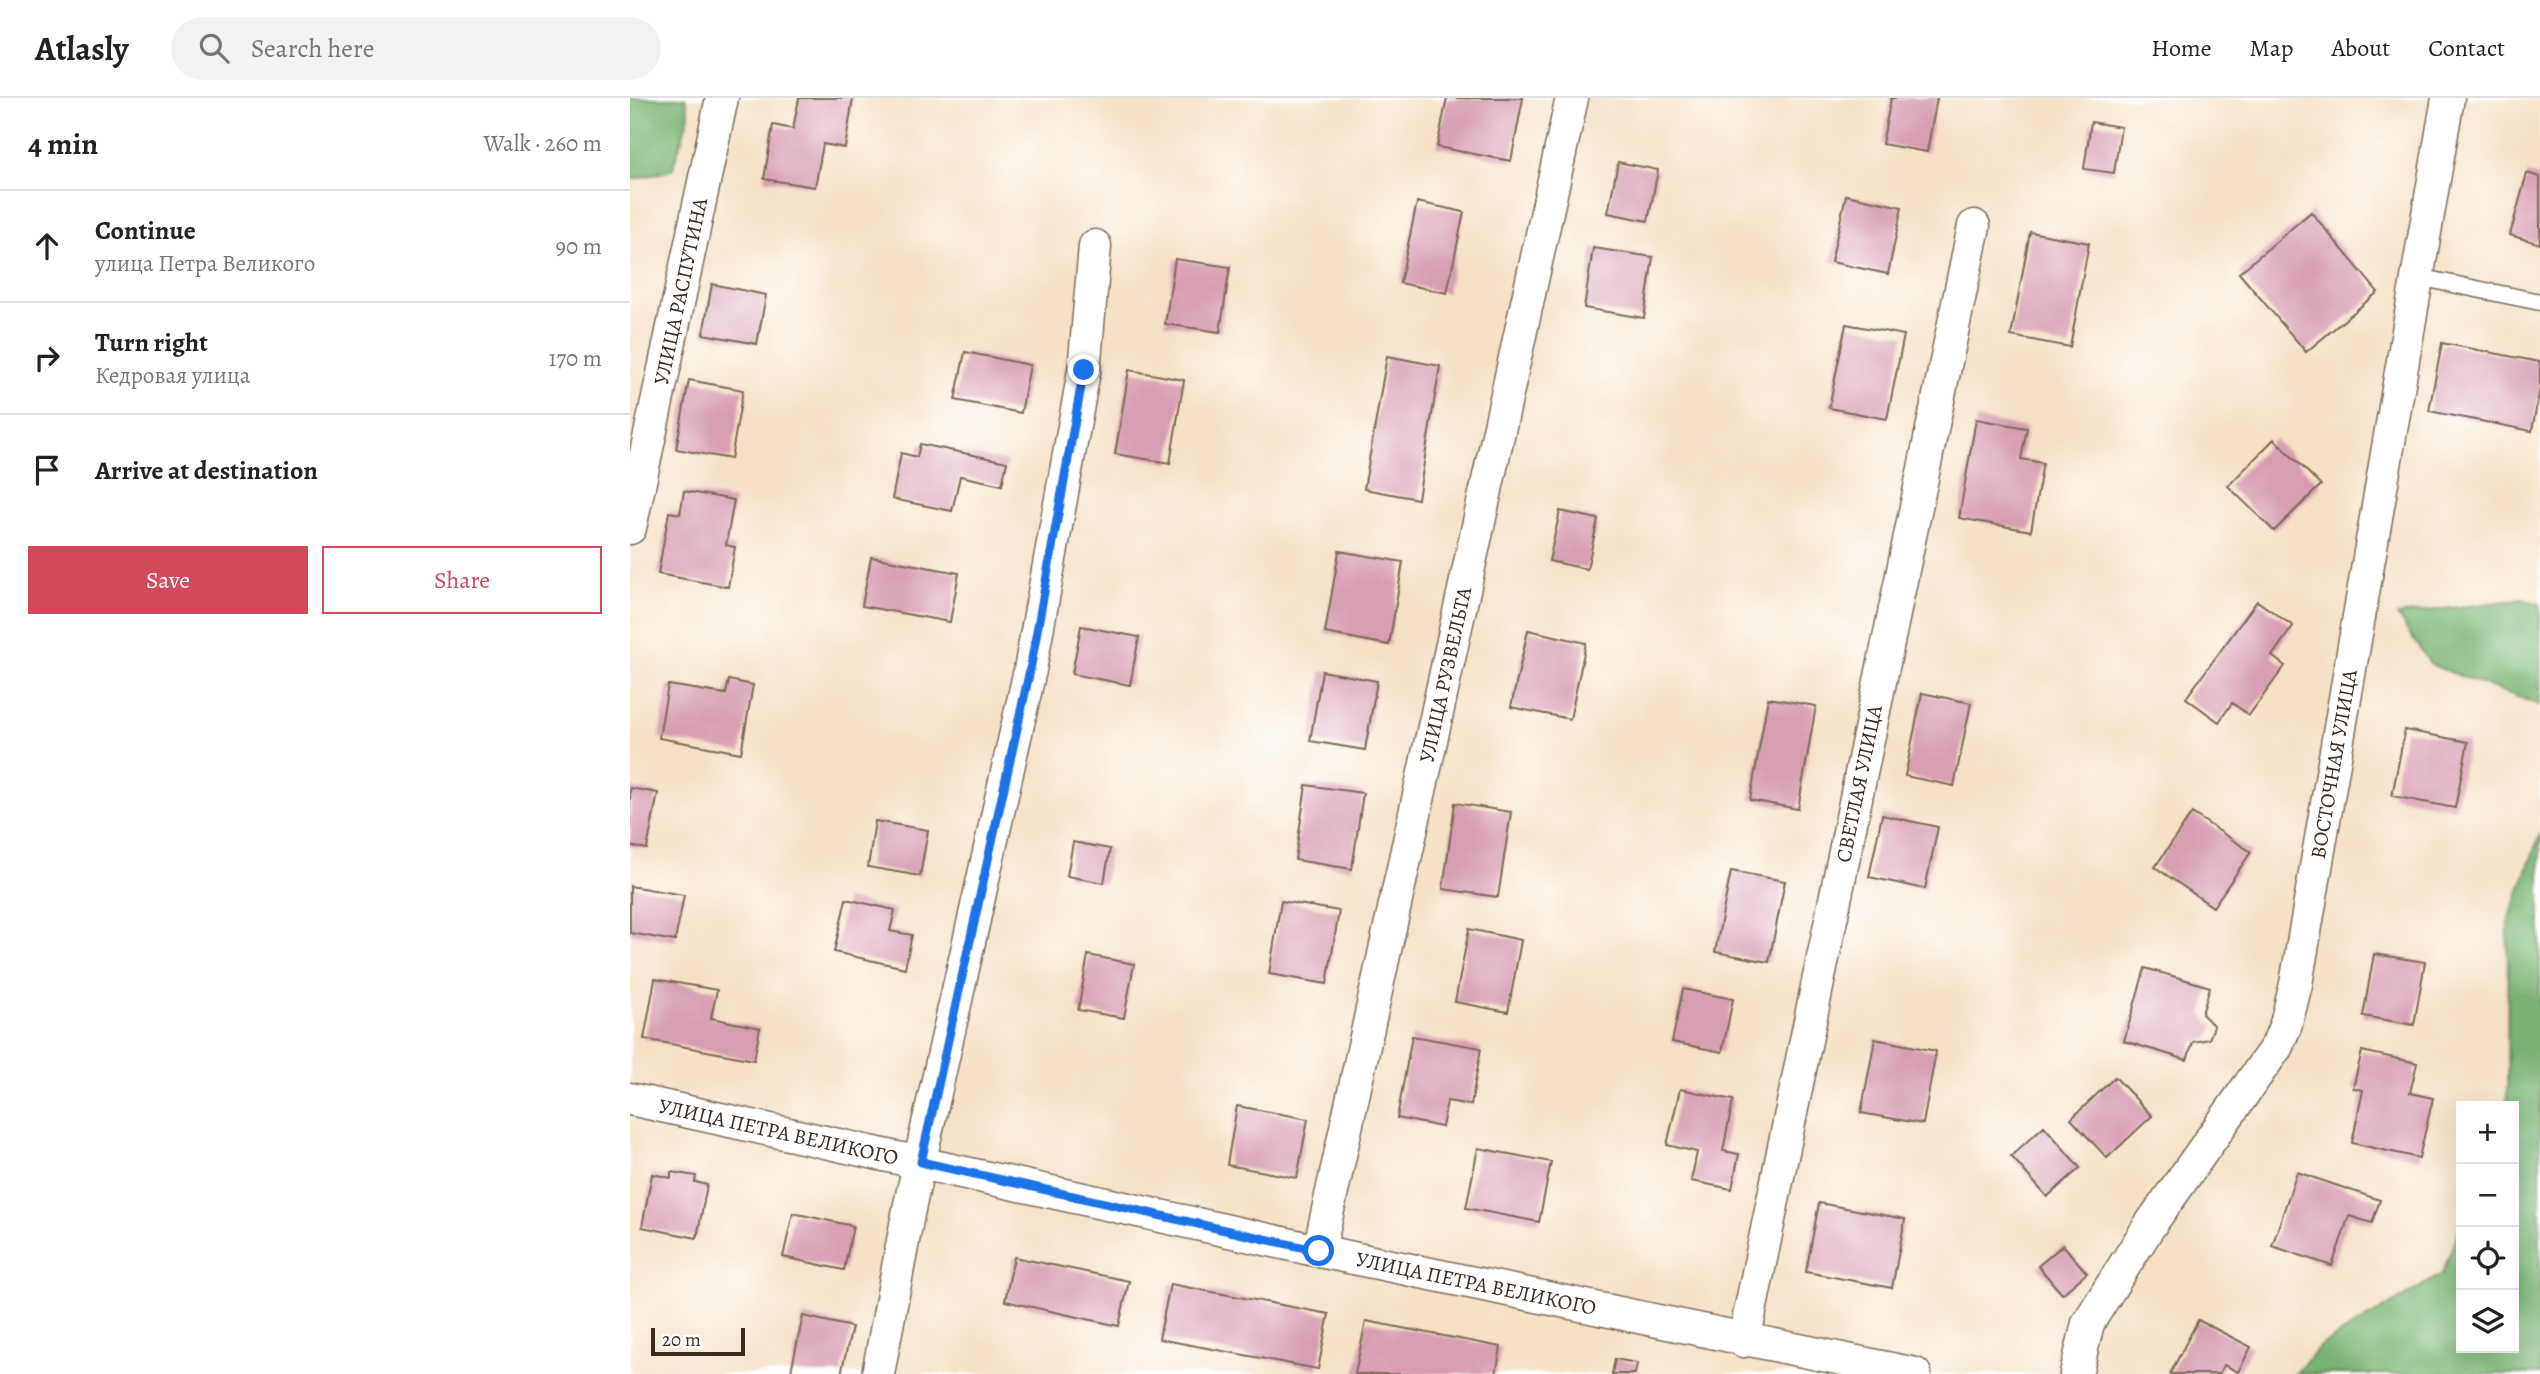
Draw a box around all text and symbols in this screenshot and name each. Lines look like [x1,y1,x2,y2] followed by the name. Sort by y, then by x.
[171,17,661,80] search box
[35,26,129,71] text: Atlasly
[195,29,233,67] icon: search
[251,31,374,66] text: Search here
[2151,32,2212,64] text: Home
[2250,32,2294,64] text: Map
[2332,32,2390,64] text: About
[2428,32,2505,64] text: Contact
[28,124,98,164] text: 4 min
[483,128,602,159] text: Walk · 260 m
[647,194,714,388] street label: УЛИЦА РАСПУТИНА
[95,213,196,248] text: Continue
[28,227,66,265] icon: ahead
[556,231,602,262] text: 90 m
[95,248,315,279] text: улица Петра Великого
[95,325,208,360] text: Turn right
[28,339,66,377] icon: right
[549,343,602,374] text: 170 m
[1068,354,1099,385] route end
[95,360,250,391] text: Кедровая улица
[28,451,66,489] icon: arrive
[95,453,318,488] text: Arrive at destination
[28,546,308,614] button: Save
[322,546,602,614] button: Share
[1413,583,1478,765] street label: УЛИЦА РУЗВЕЛЬТА
[2304,667,2364,861] street label: ВОСТОЧНАЯ УЛИЦА
[1829,702,1889,865] street label: СВЕТЛАЯ УЛИЦА
[656,1092,901,1172] street label: УЛИЦА ПЕТРА ВЕЛИКОГО
[2456,1101,2519,1353] map controls
[2456,1101,2519,1164] button: +
[2456,1164,2519,1227] button: −
[2456,1227,2519,1290] button: locate
[1303,1235,1334,1266] route start
[1353,1245,1599,1322] street label: УЛИЦА ПЕТРА ВЕЛИКОГО
[2456,1290,2519,1353] button: layers
[651,1325,746,1357] scale bar
[662,1327,701,1353] text: 20 m

